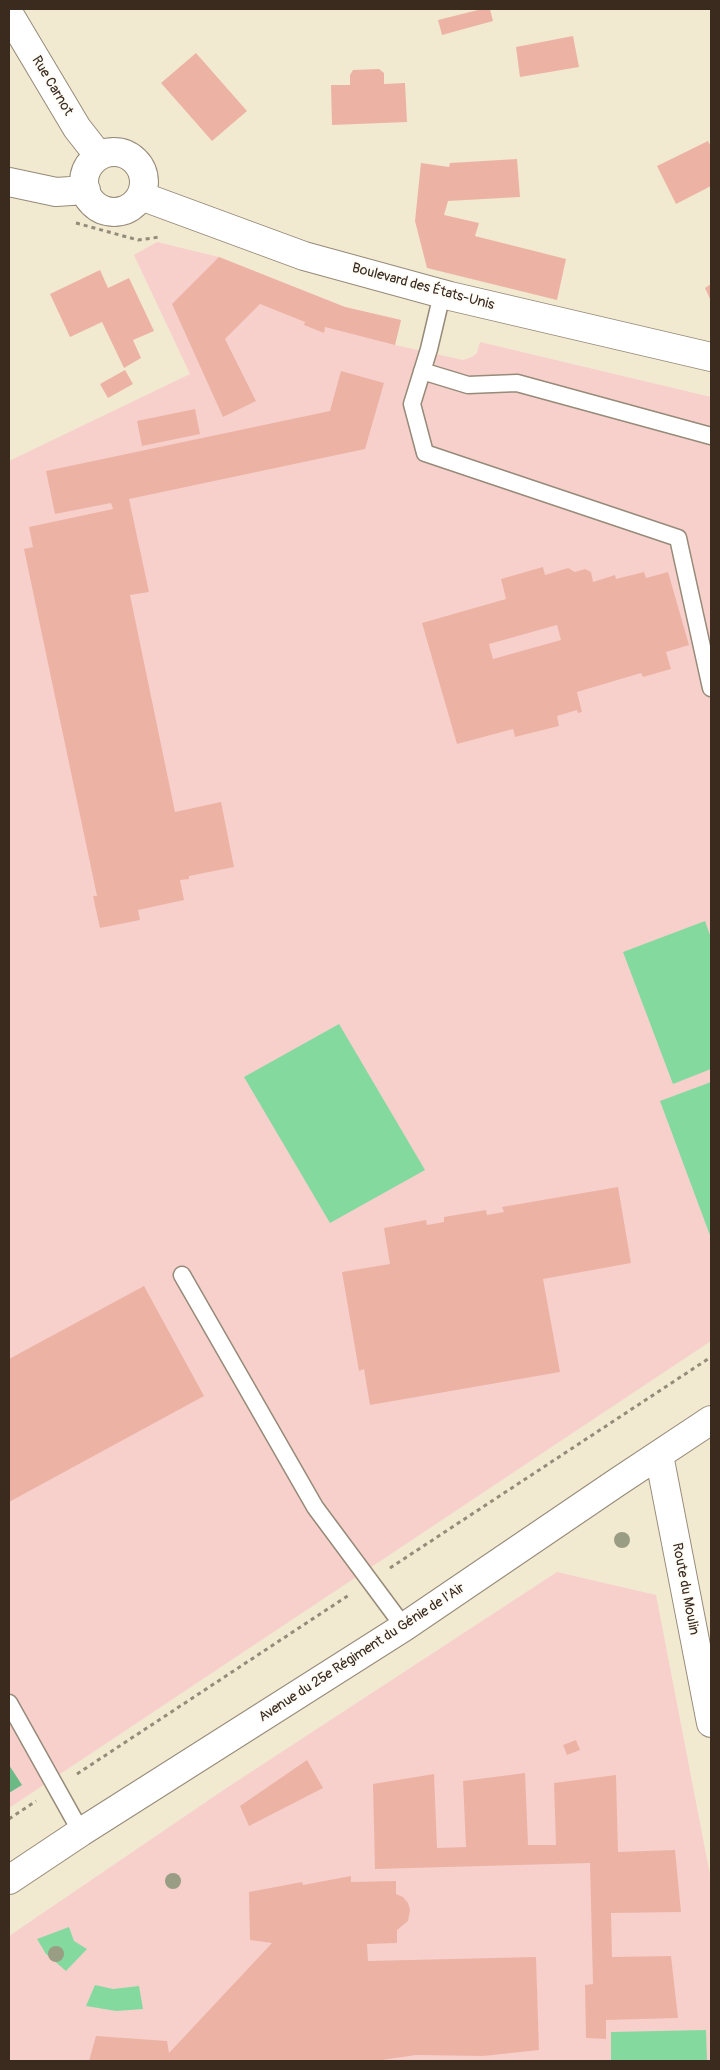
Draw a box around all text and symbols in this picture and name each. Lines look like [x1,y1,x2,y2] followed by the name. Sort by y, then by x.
[28,53,76,119] street label: Rue Carnot
[350,260,496,314] street label: Boulevard des États-Unis
[668,1542,702,1636] street label: Route du Moulin
[256,1580,468,1726] street label: Avenue du 25e Régiment du Génie de l'Air

